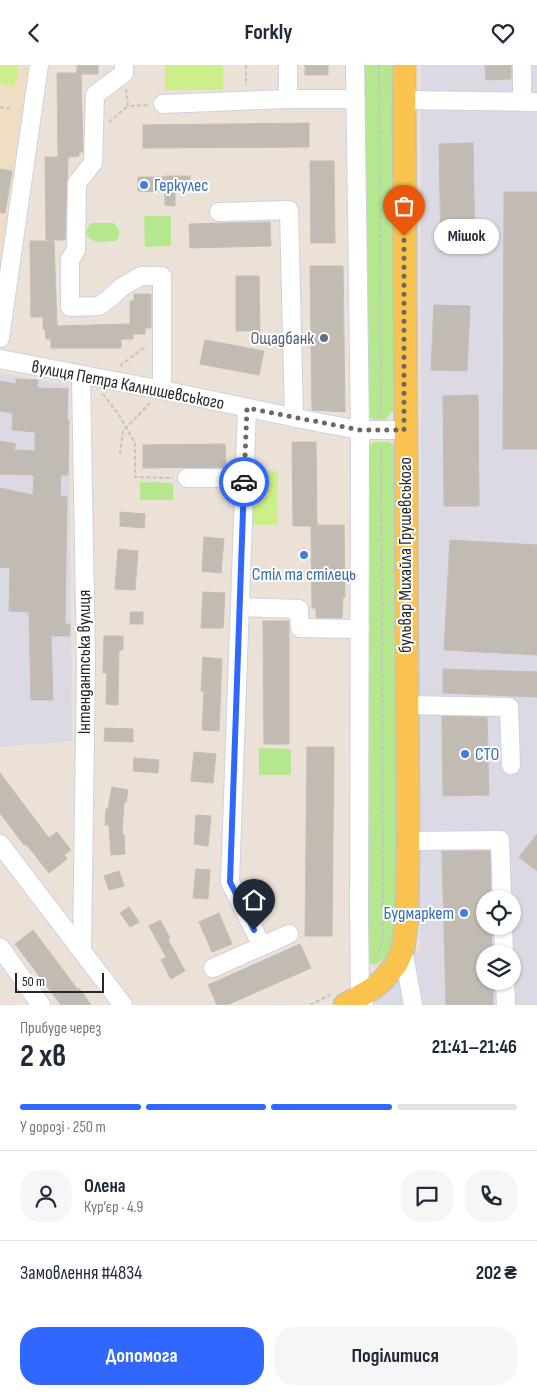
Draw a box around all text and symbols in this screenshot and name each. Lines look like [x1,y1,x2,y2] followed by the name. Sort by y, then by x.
[20,19,48,47] icon: back
[244,19,293,46] text: Forkly
[489,19,517,47] icon: heart
[154,175,208,196] place label: Геркулес
[138,179,150,191] marker: Геркулес
[383,185,425,236] pin
[390,192,418,220] icon: bag
[434,219,499,253] callout: Мішок
[448,227,485,246] text: Мішок
[251,328,314,349] place label: Ощадбанк
[318,332,330,344] marker: Ощадбанк
[30,356,226,414] street label: вулиця Петра Калнишевського
[219,457,269,507] courier
[395,457,416,653] street label: бульвар Михайла Грушевського
[230,468,258,496] icon: car
[298,549,310,561] marker: Стіл та стілець
[252,564,356,585] place label: Стіл та стілець
[74,590,95,734] street label: Інтендантська вулиця
[475,744,499,765] place label: СТО
[459,748,471,760] marker: СТО
[233,879,275,930] pin
[240,886,268,914] icon: home
[476,890,521,990] map controls
[476,890,521,935] button: locate
[384,903,454,924] place label: Будмаркет
[458,907,470,919] marker: Будмаркет
[476,945,521,990] button: layers
[15,970,104,993] scale bar
[22,973,45,990] text: 50 m
[20,1019,101,1038] text: Прибуде через
[432,1036,517,1059] text: 21:41–21:46
[20,1037,66,1076] text: 2 хв
[20,1118,106,1137] text: У дорозі · 250 m
[20,1170,72,1222] button: person
[401,1170,453,1222] button: chat
[465,1170,517,1222] button: phone
[84,1175,126,1198] text: Олена
[84,1198,143,1217] text: Кур’єр · 4.9
[20,1262,142,1285] text: Замовлення #4834
[476,1262,517,1285] text: 202 ₴
[20,1327,264,1385] button: Допомога
[274,1327,517,1385] button: Поділитися

